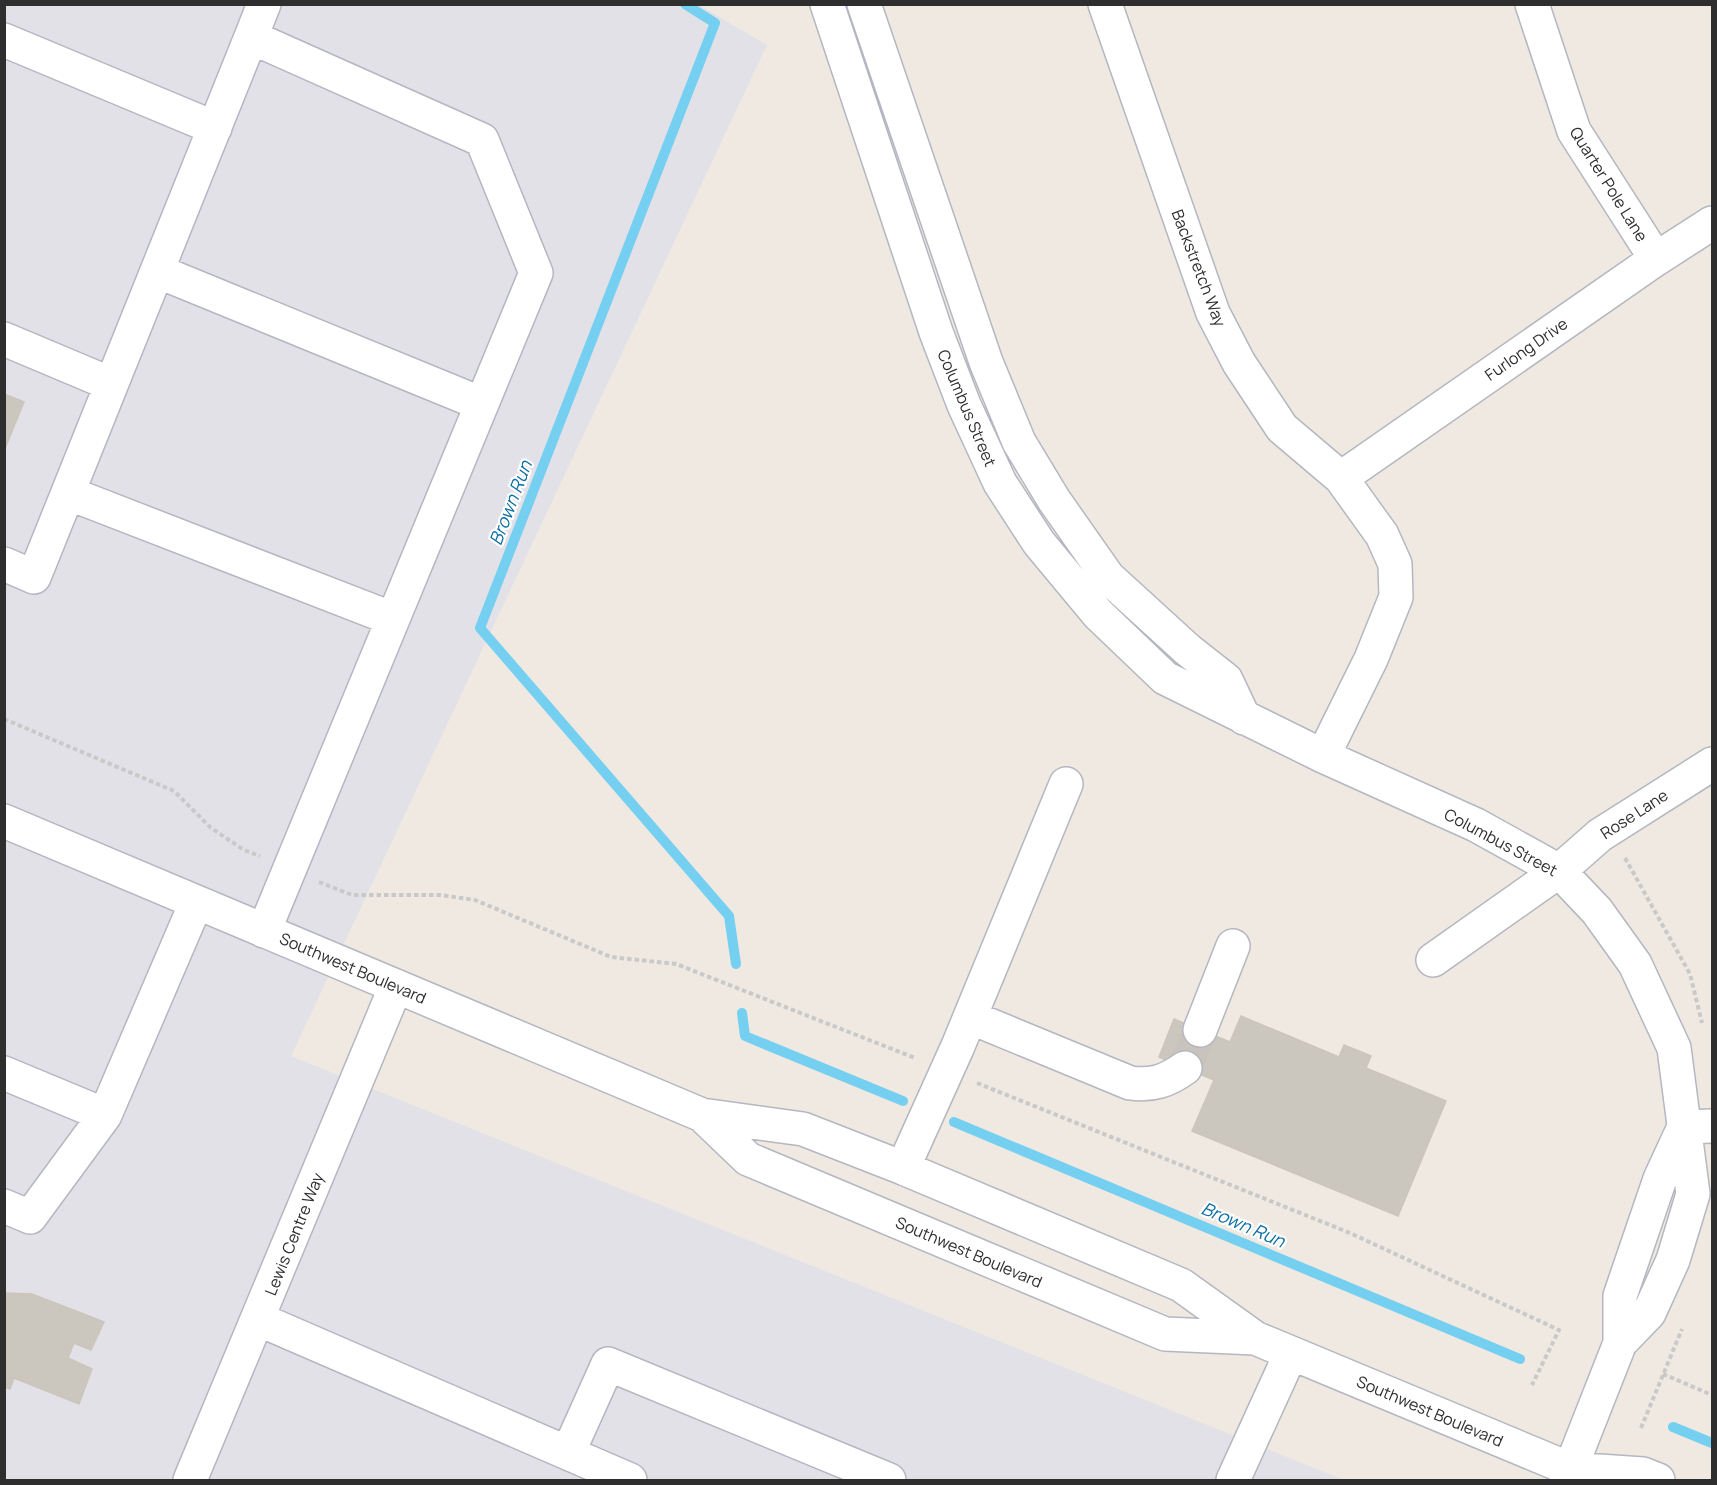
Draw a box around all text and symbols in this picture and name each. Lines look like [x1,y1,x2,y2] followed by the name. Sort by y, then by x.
[1565,122,1653,246] street label: Quarter Pole Lane
[1167,206,1232,330] street label: Backstretch Way
[1480,312,1572,386] street label: Furlong Drive
[932,346,1002,470] street label: Columbus Street
[483,456,538,548] water label: Brown Run
[1596,784,1672,844] street label: Rose Lane
[1441,803,1561,881] street label: Columbus Street
[276,927,430,1009] street label: Southwest Boulevard
[259,1169,329,1299] street label: Lewis Centre Way
[1198,1196,1290,1253] water label: Brown Run
[892,1211,1046,1293] street label: Southwest Boulevard
[1353,1370,1507,1452] street label: Southwest Boulevard

